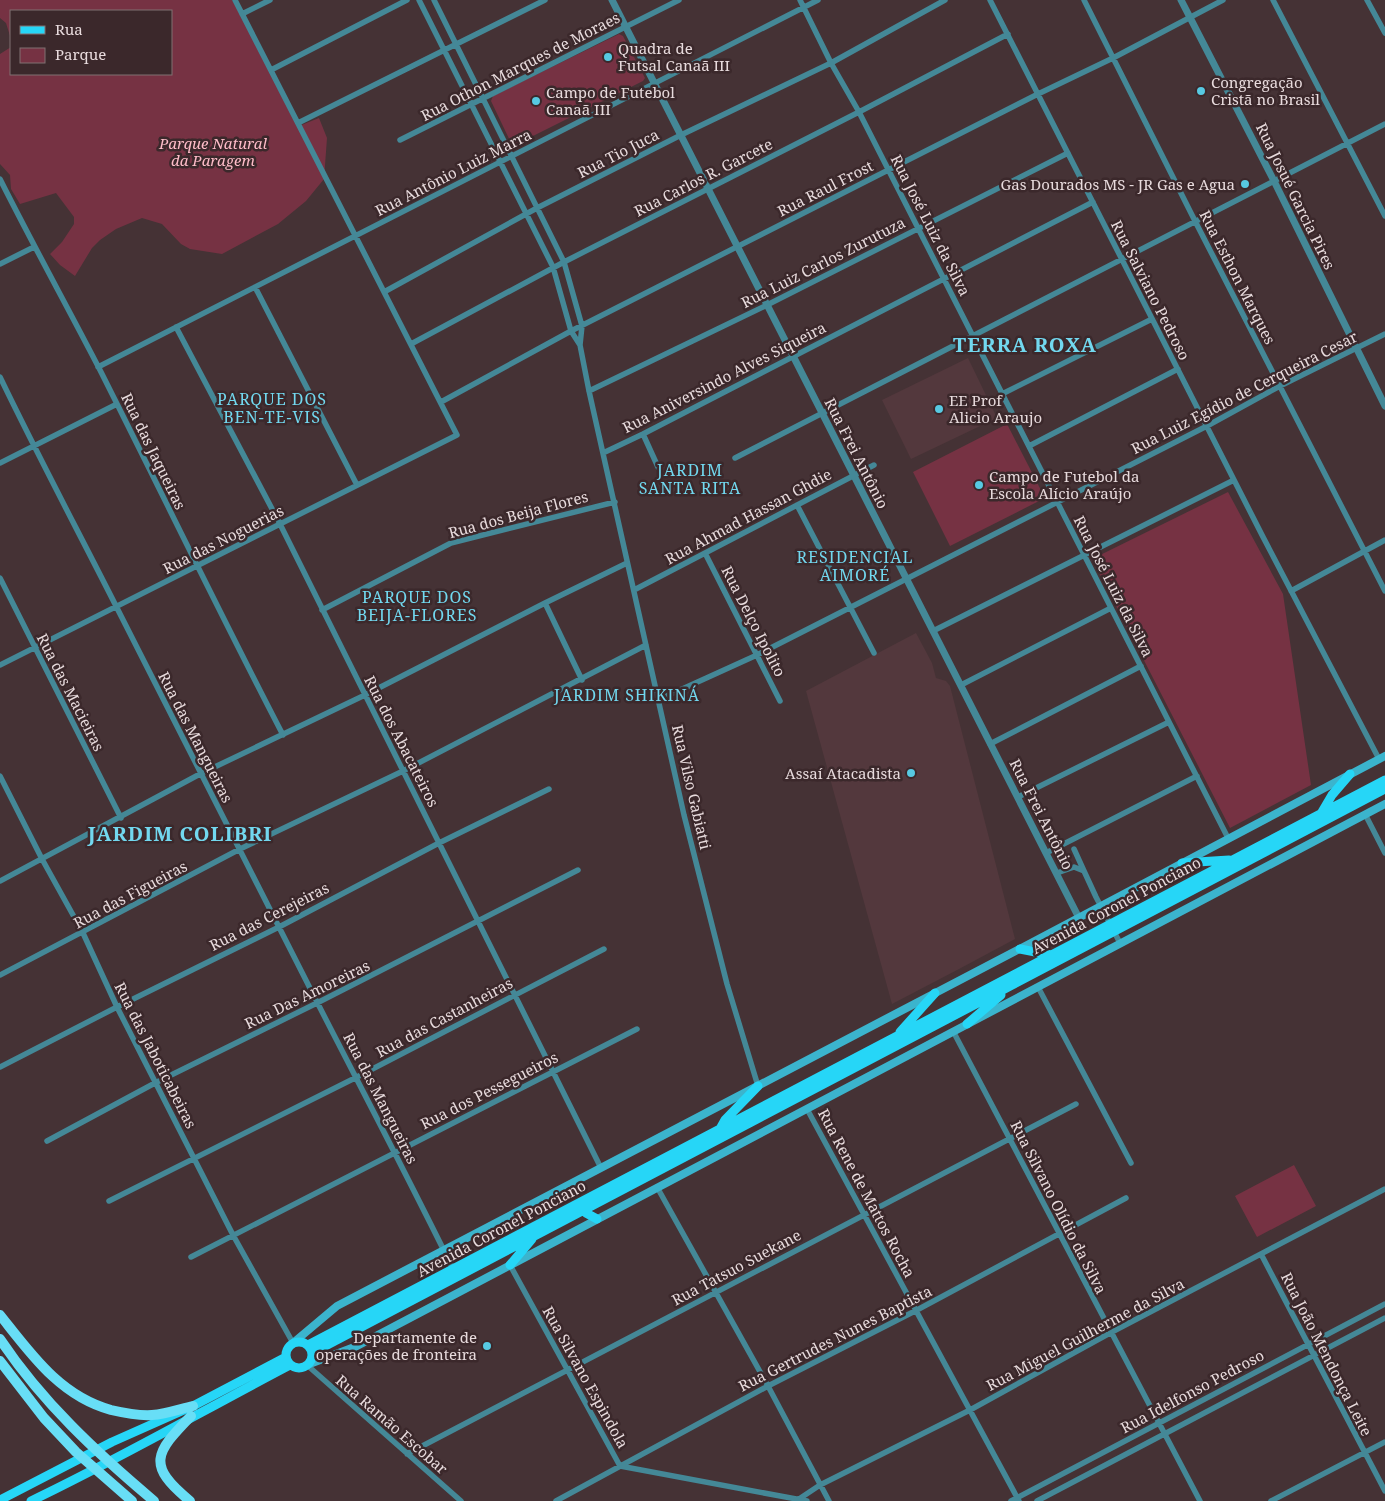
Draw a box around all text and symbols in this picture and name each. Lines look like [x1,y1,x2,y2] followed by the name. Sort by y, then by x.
[417,7,623,125] street label: Rua Othon Marques de Moraes
[10,10,172,75] legend
[55,19,83,39] text: Rua
[618,38,730,75] place label: Quadra de Futsal Canaã III
[55,44,106,64] text: Parque
[602,51,614,63] marker: Quadra de Futsal Canaã III
[1211,72,1320,109] place label: Congregação Cristã no Brasil
[546,82,675,119] place label: Campo de Futebol Canaã III
[1195,85,1207,97] marker: Congregação Cristã no Brasil
[530,95,542,107] marker: Campo de Futebol Canaã III
[1252,120,1340,273] street label: Rua Josué Garcia Pires
[371,124,535,220] street label: Rua Antônio Luiz Marra
[574,124,662,182] street label: Rua Tio Juca
[158,133,267,170] park label: Parque Natural da Paragem
[630,133,776,221] street label: Rua Carlos R. Garcete
[887,151,975,299] street label: Rua José Luiz da Silva
[774,155,876,221] street label: Rua Raul Frost
[1001,174,1235,194] place label: Gas Dourados MS - JR Gas e Agua
[1239,178,1251,190] marker: Gas Dourados MS - JR Gas e Agua
[1196,207,1281,348] street label: Rua Esthon Marques
[738,212,908,312] street label: Rua Luiz Carlos Zurutuza
[1107,217,1195,363] street label: Rua Salviano Pedroso
[619,317,829,437] street label: Rua Aniversindo Alves Siqueira
[1127,326,1361,458] street label: Rua Luiz Egídio de Cerqueira Cesar
[953,331,1097,358] district label: TERRA ROXA
[217,388,327,428] district label: PARQUE DOS BEN-TE-VIS
[117,389,191,513] street label: Rua das Jaqueiras
[949,390,1042,427] place label: EE Prof Alicio Araujo
[820,394,894,512] street label: Rua Frei Antônio
[933,403,945,415] marker: EE Prof Alicio Araujo
[639,459,741,499] district label: JARDIM SANTA RITA
[661,464,835,568] street label: Rua Ahmad Hassan Ghdie
[989,466,1139,503] place label: Campo de Futebol da Escola Alício Araújo
[973,479,985,491] marker: Campo de Futebol da Escola Alício Araújo
[446,486,590,542] street label: Rua dos Beija Flores
[159,500,287,578] street label: Rua das Noguerias
[1070,512,1158,660] street label: Rua José Luiz da Silva
[797,546,913,586] district label: RESIDENCIAL AIMORÉ
[717,562,791,680] street label: Rua Delço Ipolito
[357,586,477,626] district label: PARQUE DOS BEIJA-FLORES
[33,630,109,754] street label: Rua das Macieiras
[154,668,238,806] street label: Rua das Mangueiras
[360,672,444,810] street label: Rua dos Abacateiros
[553,684,700,706] district label: JARDIM SHIKINÁ
[668,723,716,852] street label: Rua Vilso Gabiatti
[1005,755,1079,873] street label: Rua Frei Antônio
[785,763,901,783] place label: Assaí Atacadista
[905,767,917,779] marker: Assaí Atacadista
[87,820,272,847] district label: JARDIM COLIBRI
[1028,852,1204,958] street label: Avenida Coronel Ponciano
[70,855,191,932] street label: Rua das Figueiras
[206,877,332,955] street label: Rua das Cerejeiras
[241,955,373,1033] street label: Rua Das Amoreiras
[372,972,516,1062] street label: Rua das Castanheiras
[110,978,202,1132] street label: Rua das Jaboticabeiras
[339,1029,423,1167] street label: Rua das Mangueiras
[417,1047,561,1133] street label: Rua dos Pessegueiros
[814,1105,920,1281] street label: Rua Rene de Mattos Rocha
[1006,1117,1112,1297] street label: Rua Silvano Olídio da Silva
[413,1175,589,1281] street label: Avenida Coronel Ponciano
[668,1224,804,1310] street label: Rua Tatsuo Suekane
[1277,1269,1377,1439] street label: Rua João Mendonça Leite
[983,1273,1187,1395] street label: Rua Miguel Guilherme da Silva
[735,1280,935,1396] street label: Rua Gertrudes Nunes Baptista
[539,1302,633,1452] street label: Rua Silvano Espindola
[316,1327,477,1364] place label: Departamente de operações de fronteira
[481,1340,493,1352] marker: Departamente de operações de fronteira
[1117,1345,1267,1437] street label: Rua Idelfonso Pedroso
[332,1370,452,1478] street label: Rua Ramão Escobar

